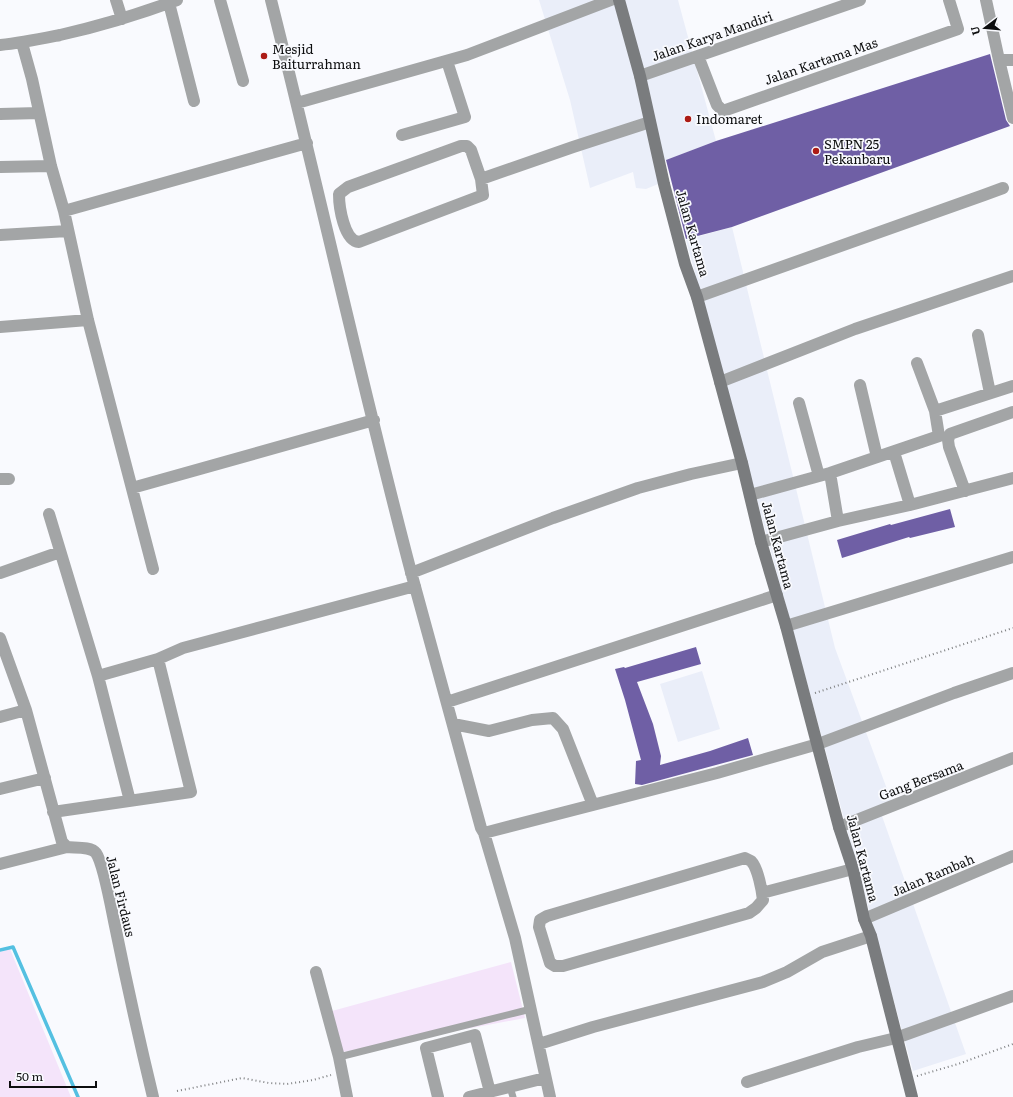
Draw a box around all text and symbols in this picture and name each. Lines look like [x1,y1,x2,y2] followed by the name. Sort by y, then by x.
[649,6,775,65] street label: Jalan Karya Mandiri
[965,8,1005,48] north arrow
[965,24,983,37] text: U
[762,32,880,89] street label: Jalan Kartama Mas
[272,39,361,73] place label: Mesjid Baiturrahman
[259,51,269,61] marker: Mesjid Baiturrahman
[696,109,763,128] place label: Indomaret
[683,114,693,124] marker: Indomaret
[824,134,891,168] place label: SMPN 25 Pekanbaru
[811,146,821,156] marker: SMPN 25 Pekanbaru
[672,187,715,279] street label: Jalan Kartama
[758,499,799,591] street label: Jalan Kartama
[876,755,966,804] street label: Gang Bersama
[843,812,884,904] street label: Jalan Kartama
[889,848,977,900] street label: Jalan Rambah
[102,853,141,939] street label: Jalan Firdaus
[10,1063,96,1089] scale bar
[16,1067,43,1085] text: 50 m

